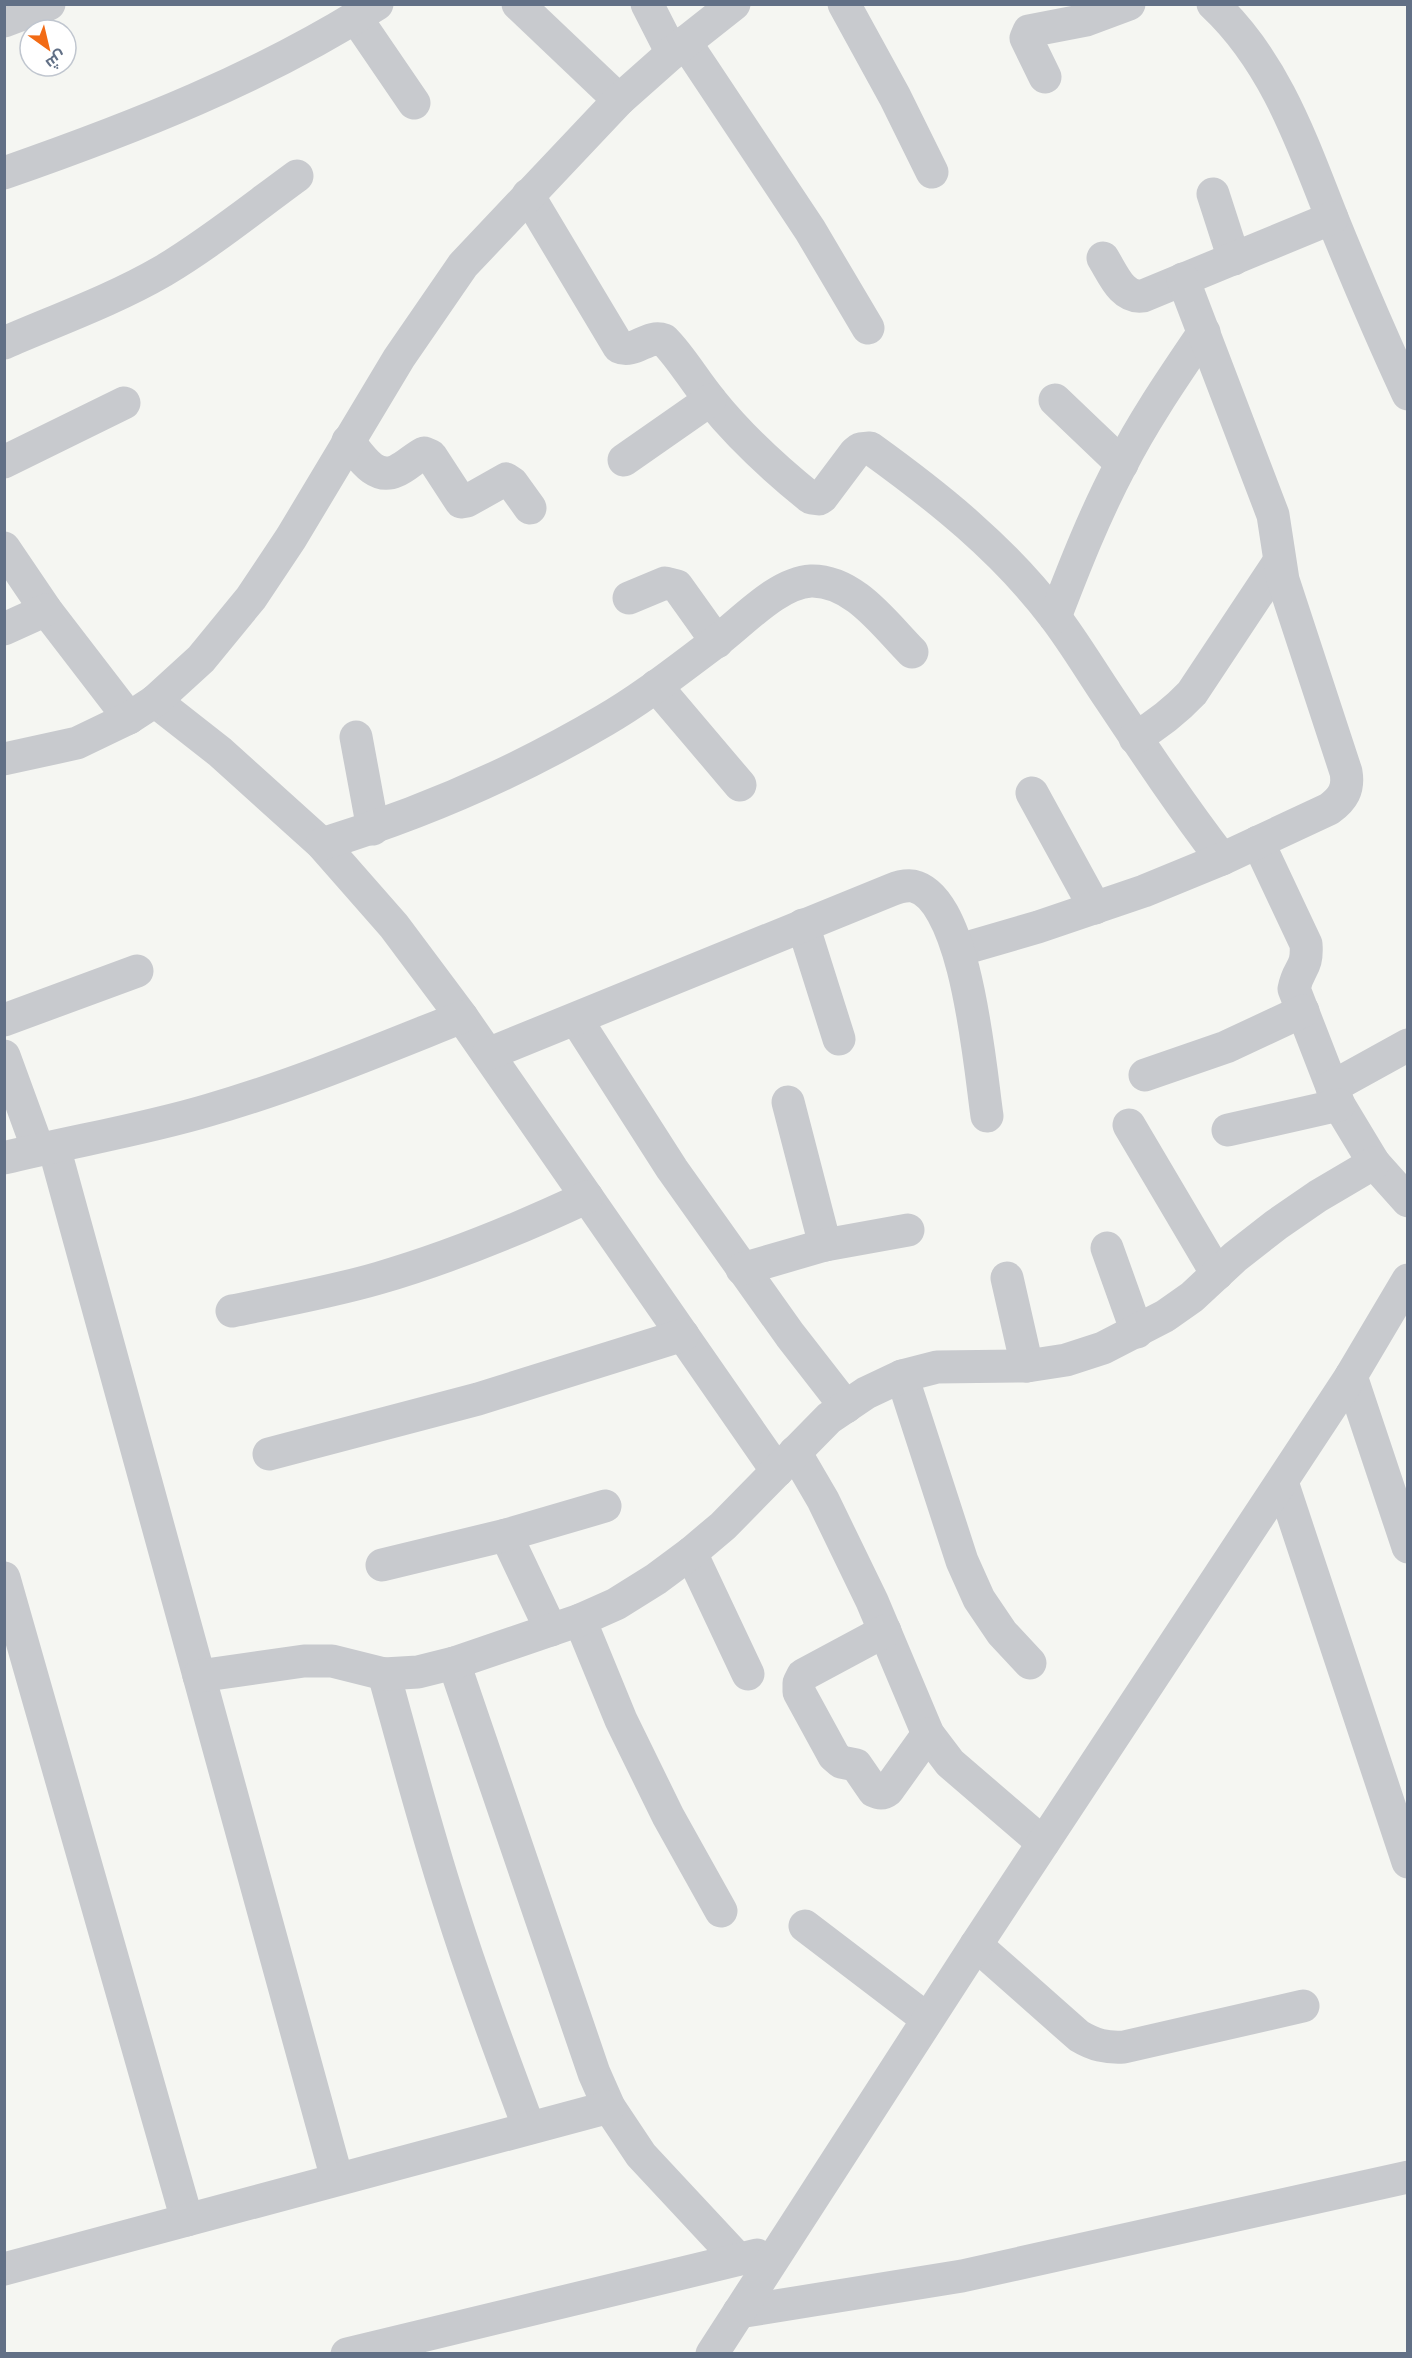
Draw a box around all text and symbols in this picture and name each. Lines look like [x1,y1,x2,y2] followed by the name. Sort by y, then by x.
[18,18,78,78] north arrow
[42,46,70,74] text: ش

